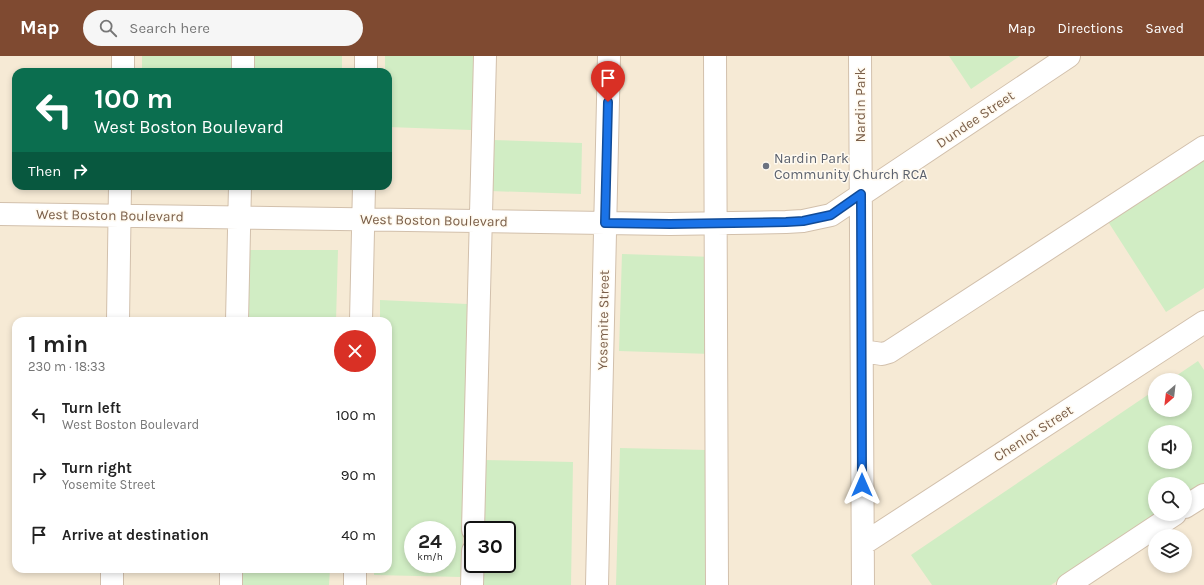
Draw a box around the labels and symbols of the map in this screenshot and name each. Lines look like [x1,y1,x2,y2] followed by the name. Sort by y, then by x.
[591,61,625,102] pin
[852,67,869,143] street label: Nardin Park
[933,87,1018,152] street label: Dundee Street
[774,150,927,183] place label: Nardin Park Community Church RCA
[761,161,771,171] marker: Nardin Park Community Church RCA
[36,206,184,225] street label: West Boston Boulevard
[360,211,508,230] street label: West Boston Boulevard
[594,270,613,370] street label: Yosemite Street
[1148,373,1192,417] north arrow
[990,401,1076,465] street label: Chenlot Street
[841,464,883,506] position arrow
[464,521,516,573] speed limit sign: 30

